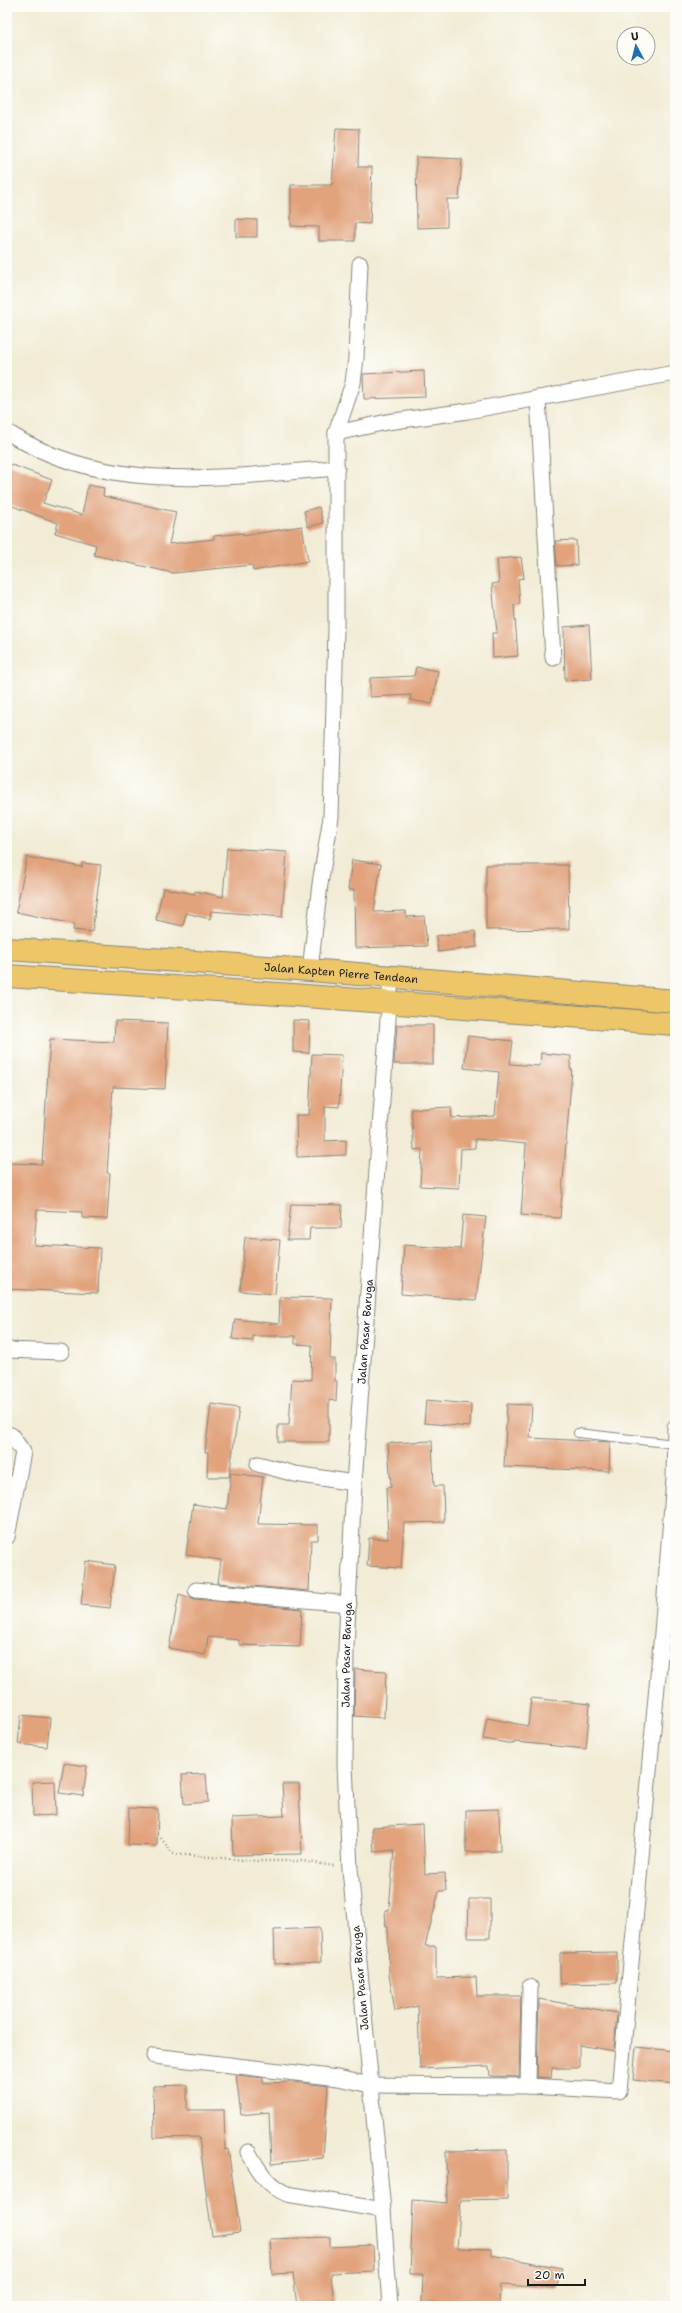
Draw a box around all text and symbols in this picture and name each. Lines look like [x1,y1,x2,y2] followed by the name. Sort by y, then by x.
[616,26,656,66] north arrow
[630,29,639,44] text: U
[264,960,419,987] street label: Jalan Kapten Pierre Tendean
[354,1278,377,1385] street label: Jalan Pasar Baruga
[338,1602,356,1708] street label: Jalan Pasar Baruga
[348,1925,373,2031] street label: Jalan Pasar Baruga
[528,2261,585,2287] scale bar
[534,2267,565,2283] text: 20 m

